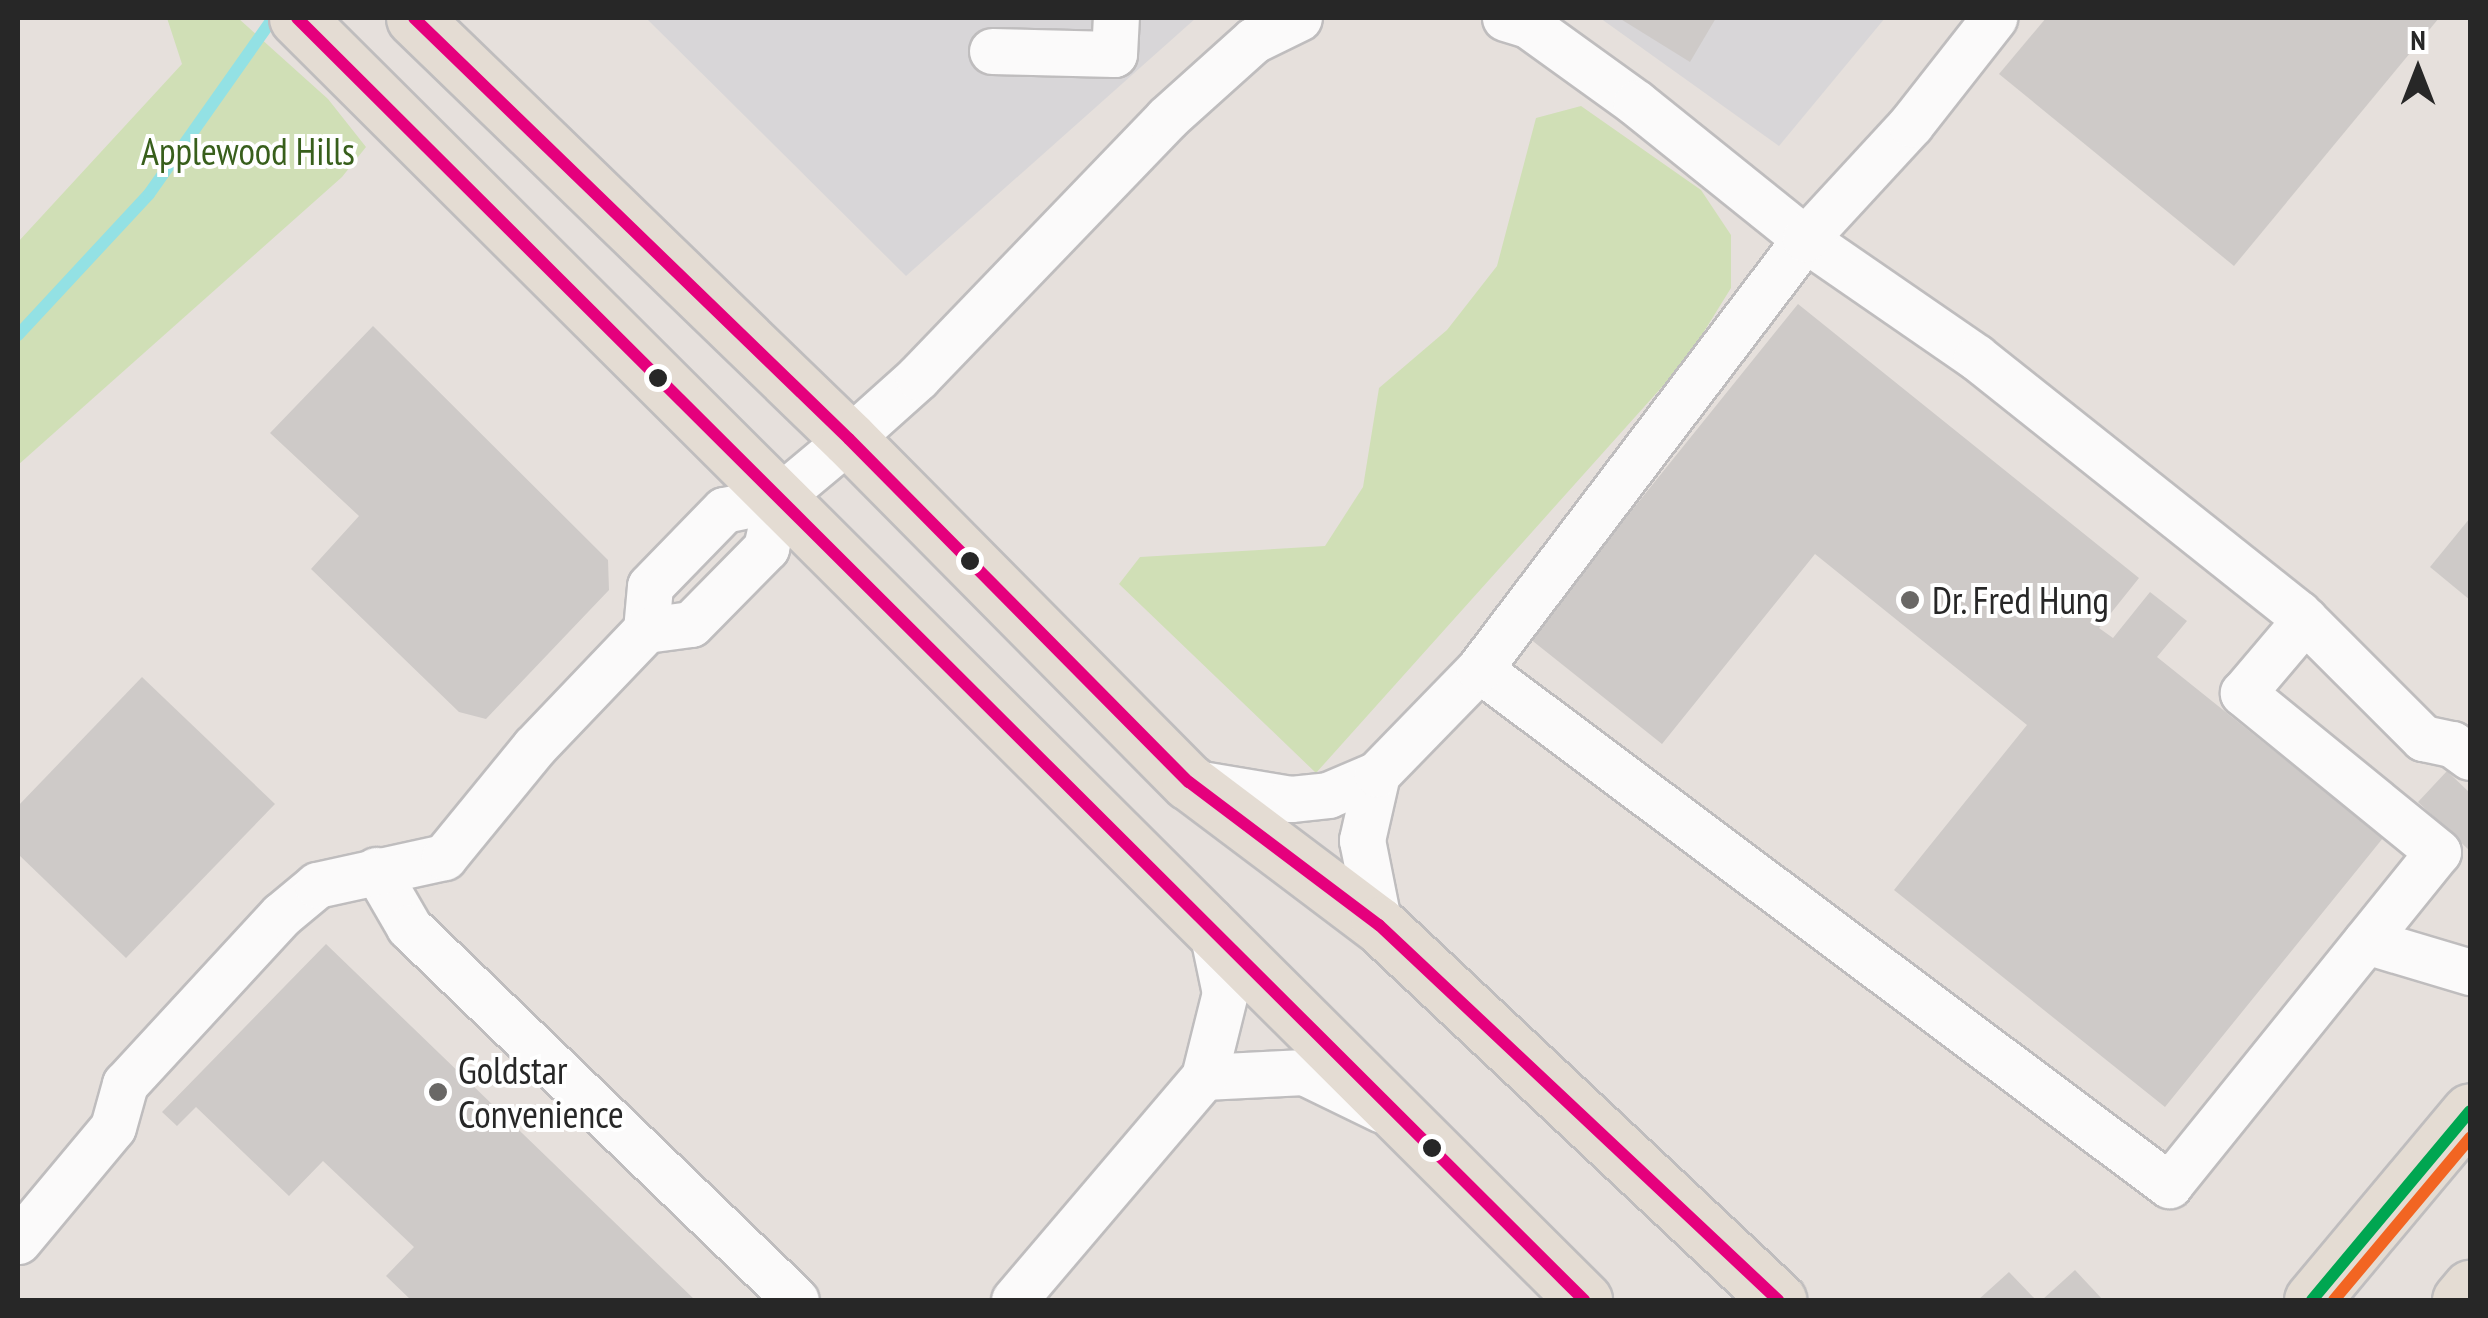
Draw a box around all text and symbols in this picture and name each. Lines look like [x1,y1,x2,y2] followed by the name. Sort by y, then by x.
[2368,20,2468,120] north arrow
[2410,21,2426,58] text: N
[141,128,355,174] park label: Applewood Hills
[648,368,668,388] unlabelled marker
[960,551,980,571] unlabelled marker
[1932,577,2111,623] place label: Dr. Fred Hung
[1897,587,1923,613] marker: Dr. Fred Hung
[458,1047,624,1136] place label: Goldstar Convenience
[427,1081,449,1103] marker: Goldstar Convenience
[1422,1138,1442,1158] unlabelled marker

